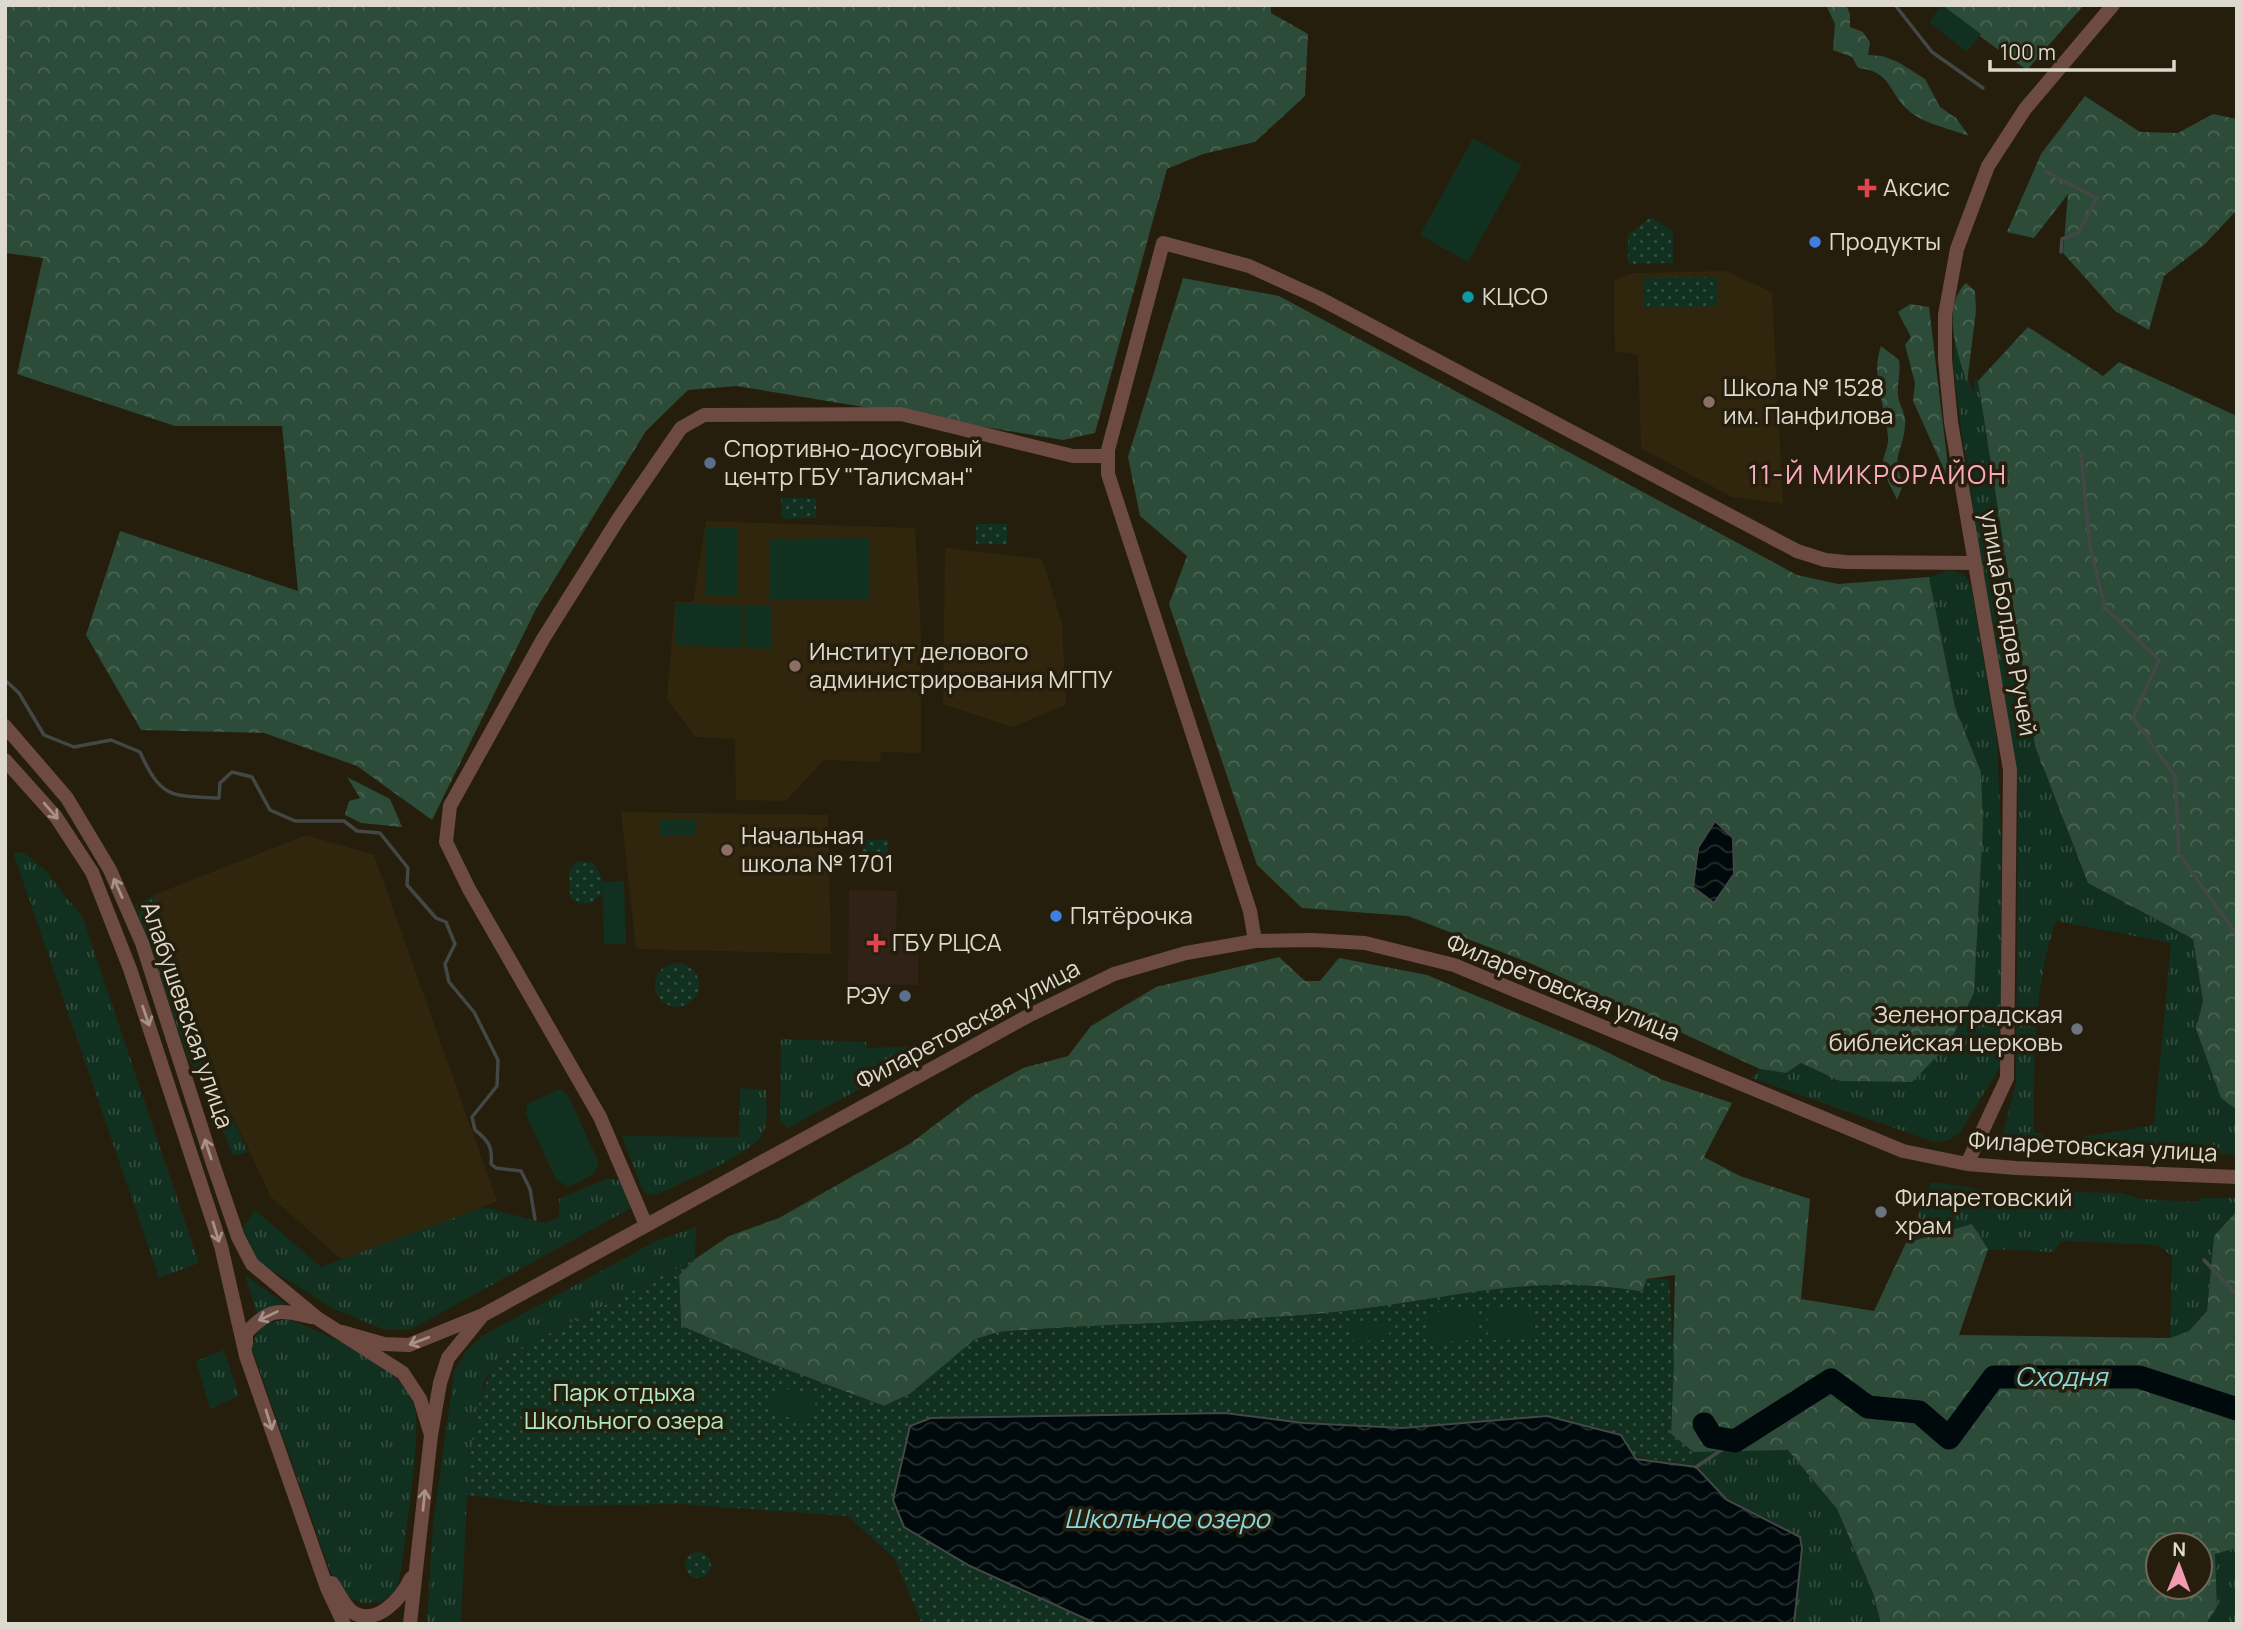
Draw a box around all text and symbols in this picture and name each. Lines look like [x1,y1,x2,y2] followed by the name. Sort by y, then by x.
[1990,28,2174,72] scale bar
[2000,38,2056,66] text: 100 m
[1883,170,1950,203] place label: Аксис
[1857,178,1877,198] marker: Аксис
[1829,224,1941,257] place label: Продукты
[1807,234,1823,250] marker: Продукты
[1482,279,1548,312] place label: КЦСО
[1460,289,1476,305] marker: КЦСО
[1723,370,1893,431] place label: Школа № 1528 им. Панфилова
[1701,394,1717,410] marker: Школа № 1528 им. Панфилова
[724,431,982,492] place label: Спортивно-досуговый центр ГБУ "Талисман"
[702,455,718,471] marker: Спортивно-досуговый центр ГБУ "Талисман"
[1748,456,2008,492] district label: 11-Й МИКРОРАЙОН
[1973,507,2046,738] street label: улица Болдов Ручей
[809,634,1113,695] place label: Институт делового администрирования МГПУ
[787,658,803,674] marker: Институт делового администрирования МГПУ
[43,802,59,820] one-way arrow
[741,818,894,879] place label: Начальная школа № 1701
[719,842,735,858] marker: Начальная школа № 1701
[111,877,124,899] one-way arrow
[134,897,243,1132] street label: Алабушевская улица
[1070,898,1193,931] place label: Пятёрочка
[1048,908,1064,924] marker: Пятёрочка
[892,925,1002,958] place label: ГБУ РЦСА
[1442,925,1685,1049] street label: Филаретовская улица
[866,933,886,953] marker: ГБУ РЦСА
[849,951,1085,1097] street label: Филаретовская улица
[846,978,891,1011] place label: РЭУ
[897,988,913,1004] marker: РЭУ
[1829,997,2063,1058] place label: Зеленоградская библейская церковь
[140,1005,153,1027] one-way arrow
[2069,1021,2085,1037] marker: Зеленоградская библейская церковь
[1968,1123,2218,1169] street label: Филаретовская улица
[201,1138,213,1160] one-way arrow
[1895,1180,2072,1241] place label: Филаретовский храм
[1873,1204,1889,1220] marker: Филаретовский храм
[211,1221,224,1243] one-way arrow
[258,1310,279,1323] one-way arrow
[409,1335,431,1348] one-way arrow
[2015,1358,2110,1394] water label: Сходня
[524,1375,724,1436] park label: Парк отдыха Школьного озера
[264,1408,277,1430] one-way arrow
[417,1489,430,1511] one-way arrow
[1064,1500,1271,1536] water label: Школьное озеро
[2144,1531,2214,1601] north arrow
[2172,1536,2186,1562] text: N

